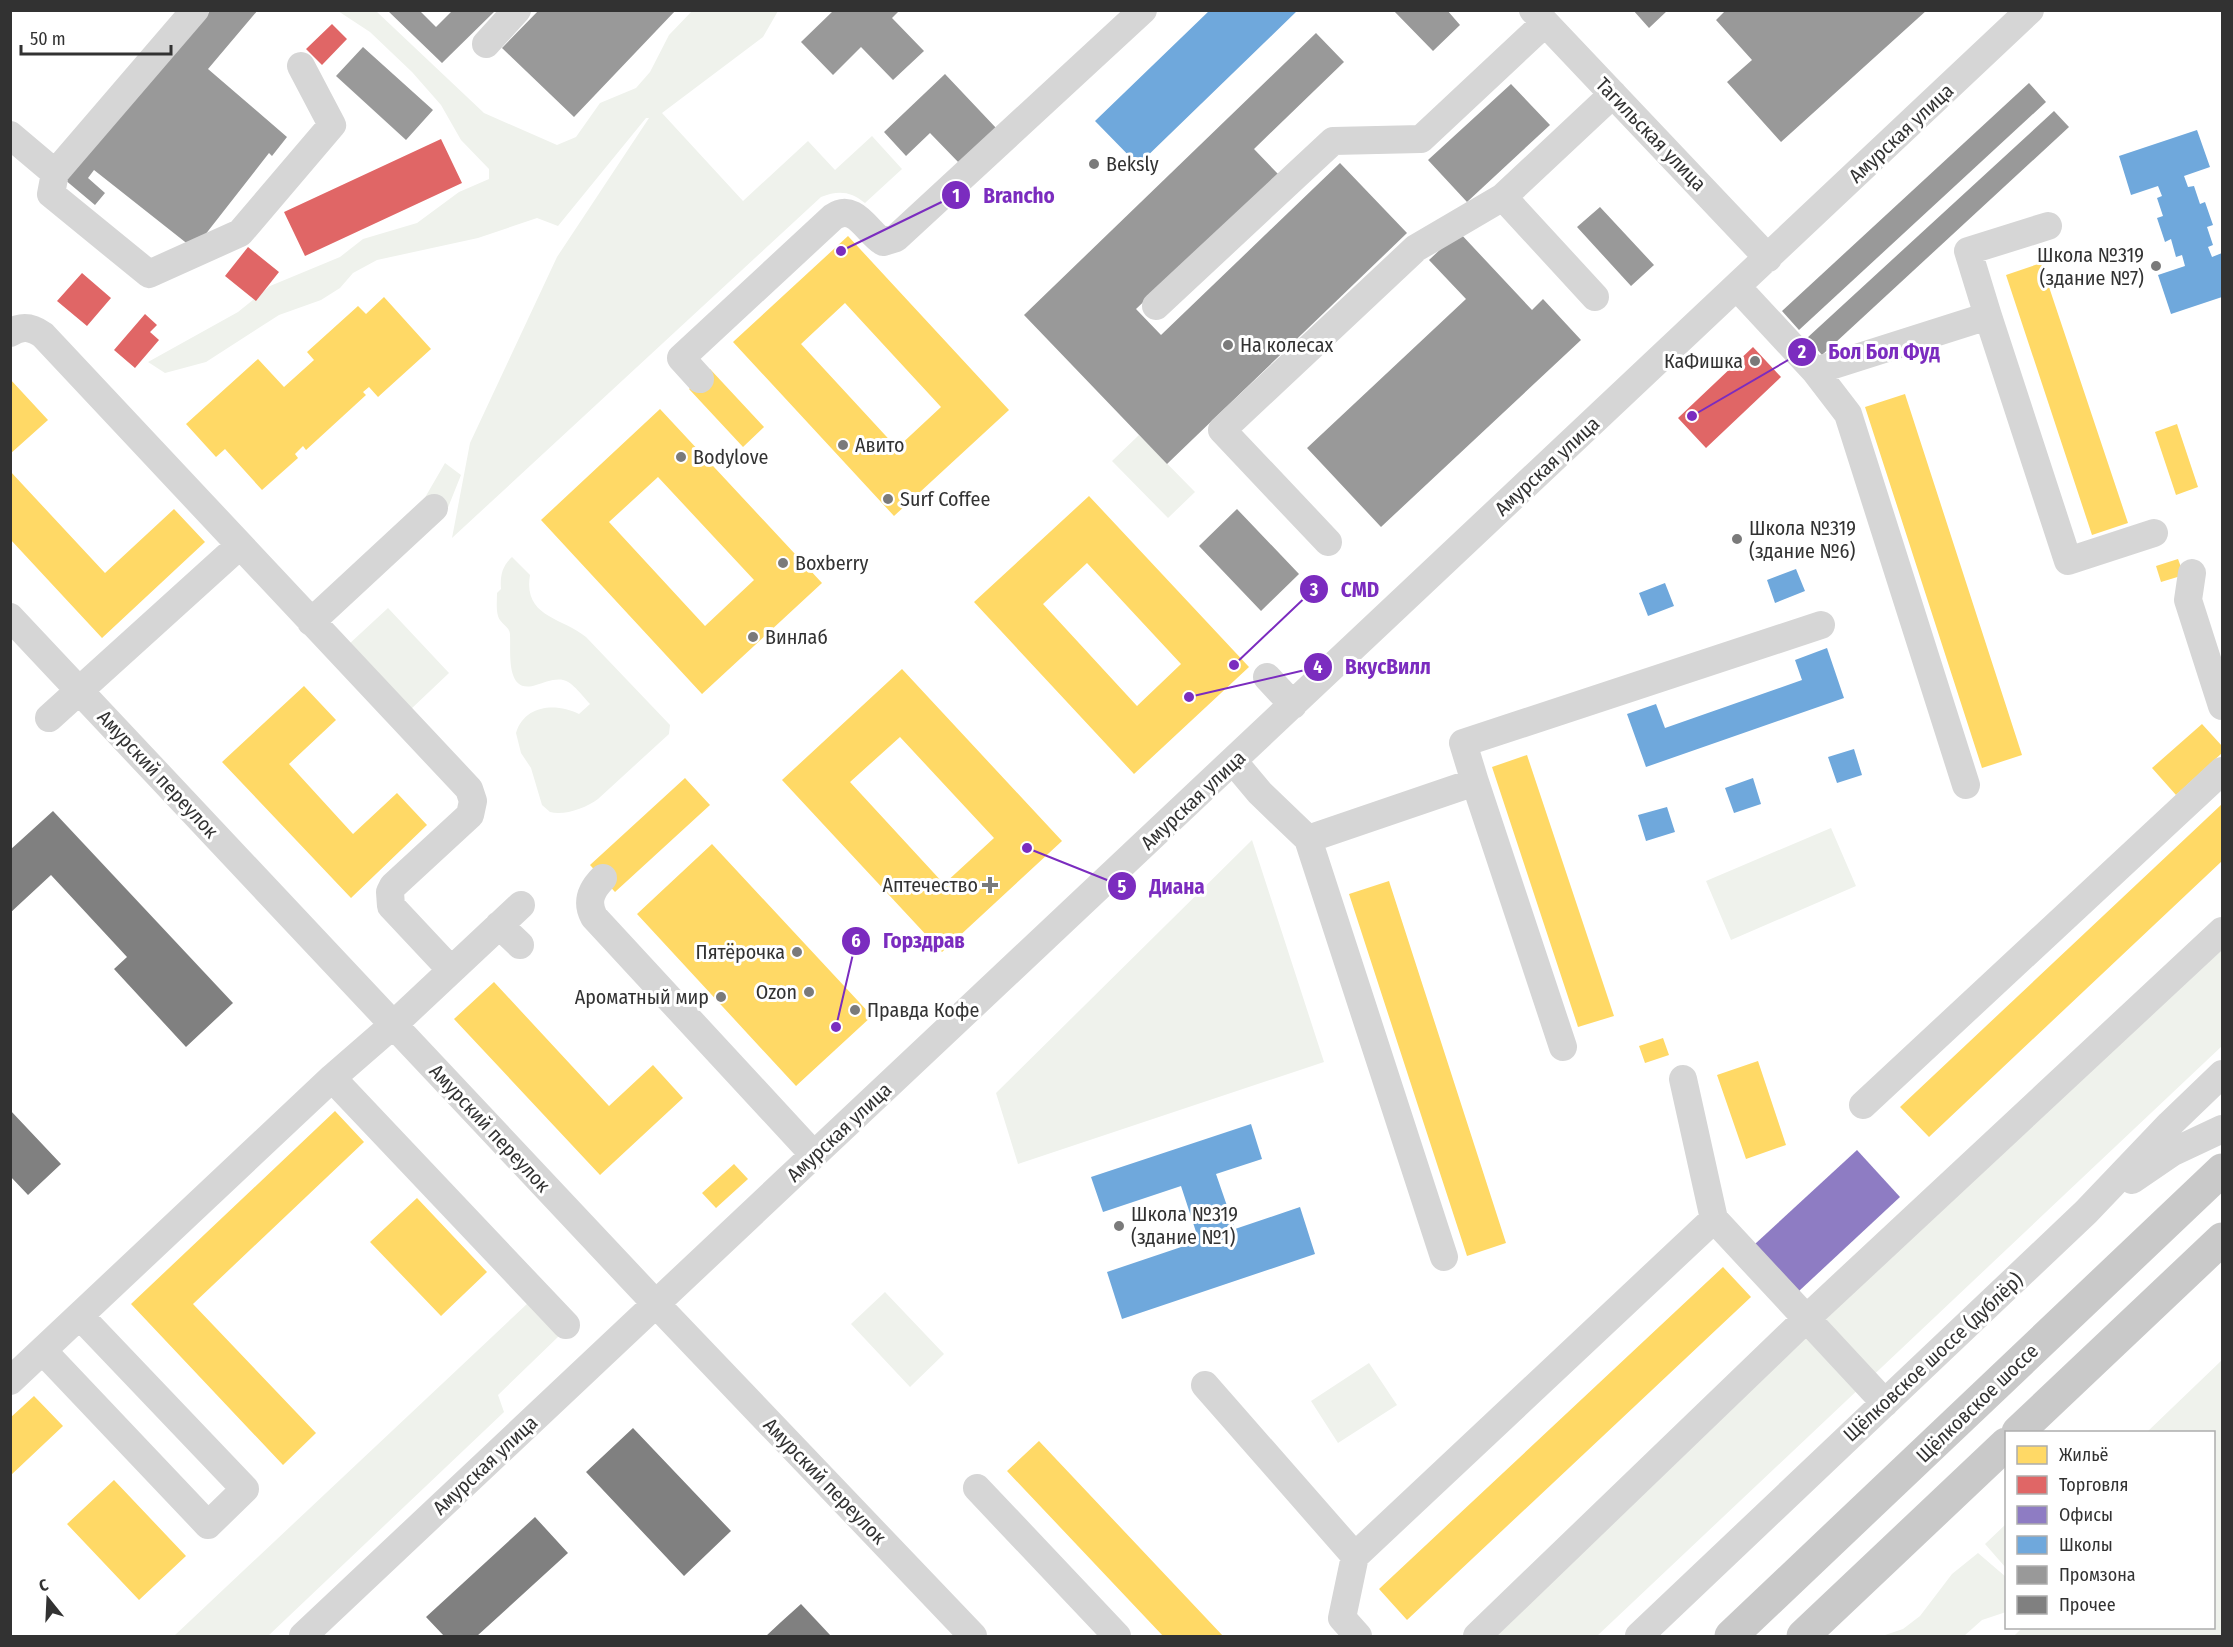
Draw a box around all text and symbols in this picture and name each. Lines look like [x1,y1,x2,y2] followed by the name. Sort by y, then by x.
[21,18,171,56] scale bar
[30,28,66,50] text: 50 m
[1591,72,1711,196] street label: Тагильская улица
[1844,78,1958,188] street label: Амурская улица
[1106,152,1159,176] place label: Beksly
[1087,157,1101,171] marker: Beksly
[941,176,1067,215] callout: Brancho
[983,183,1055,209] text: Brancho
[952,185,960,207] text: 1
[2037,243,2144,290] place label: Школа №319 (здание №7)
[2149,259,2163,273] marker: Школа №319 (здание №7)
[1787,332,1952,371] callout: Бол Бол Фуд
[1240,333,1333,357] place label: На колесах
[1221,338,1235,352] marker: На колесах
[1828,339,1940,365] text: Бол Бол Фуд
[1797,341,1806,363] text: 2
[1664,349,1743,373] place label: КаФишка
[1748,354,1762,368] marker: КаФишка
[1490,411,1604,521] street label: Амурская улица
[855,433,904,457] place label: Авито
[836,438,850,452] marker: Авито
[693,445,768,469] place label: Bodylove
[674,450,688,464] marker: Bodylove
[900,487,990,511] place label: Surf Coffee
[881,492,895,506] marker: Surf Coffee
[1749,516,1856,563] place label: Школа №319 (здание №6)
[1730,532,1744,546] marker: Школа №319 (здание №6)
[795,551,869,575] place label: Boxberry
[776,556,790,570] marker: Boxberry
[1299,570,1391,609] callout: CMD
[1341,577,1379,603] text: CMD
[1309,579,1319,601] text: 3
[765,625,828,649] place label: Винлаб
[746,630,760,644] marker: Винлаб
[1303,648,1443,687] callout: ВкусВилл
[1345,654,1431,680] text: ВкусВилл
[1313,656,1323,678] text: 4
[93,705,224,843] street label: Амурский переулок
[1136,745,1250,855] street label: Амурская улица
[1107,867,1217,906] callout: Диана
[882,873,978,897] place label: Аптечество
[1148,874,1205,900] text: Диана
[1118,876,1127,898] text: 5
[983,878,997,892] marker: Аптечество
[841,922,977,961] callout: Горздрав
[883,928,965,954] text: Горздрав
[851,930,861,952] text: 6
[696,940,785,964] place label: Пятёрочка
[790,945,804,959] marker: Пятёрочка
[756,980,797,1004] place label: Ozon
[575,985,709,1009] place label: Ароматный мир
[802,985,816,999] marker: Ozon
[714,990,728,1004] marker: Ароматный мир
[867,998,979,1022] place label: Правда Кофе
[848,1003,862,1017] marker: Правда Кофе
[425,1059,556,1197] street label: Амурский переулок
[782,1077,896,1187] street label: Амурская улица
[1131,1202,1238,1249] place label: Школа №319 (здание №1)
[1112,1219,1126,1233] marker: Школа №319 (здание №1)
[1838,1268,2028,1446] street label: Щёлковское шоссе (дублёр)
[1911,1339,2043,1467] street label: Щёлковское шоссе
[428,1410,542,1520] street label: Амурская улица
[759,1413,892,1550] street label: Амурский переулок
[2005,1431,2215,1629] legend
[2059,1444,2109,1466] text: Жильё
[2059,1474,2128,1496] text: Торговля
[2059,1504,2113,1526] text: Офисы
[2059,1534,2113,1556] text: Школы
[2059,1564,2136,1586] text: Промзона
[18,1569,78,1629] north arrow
[37,1575,51,1596] text: С
[2059,1594,2116,1616] text: Прочее

